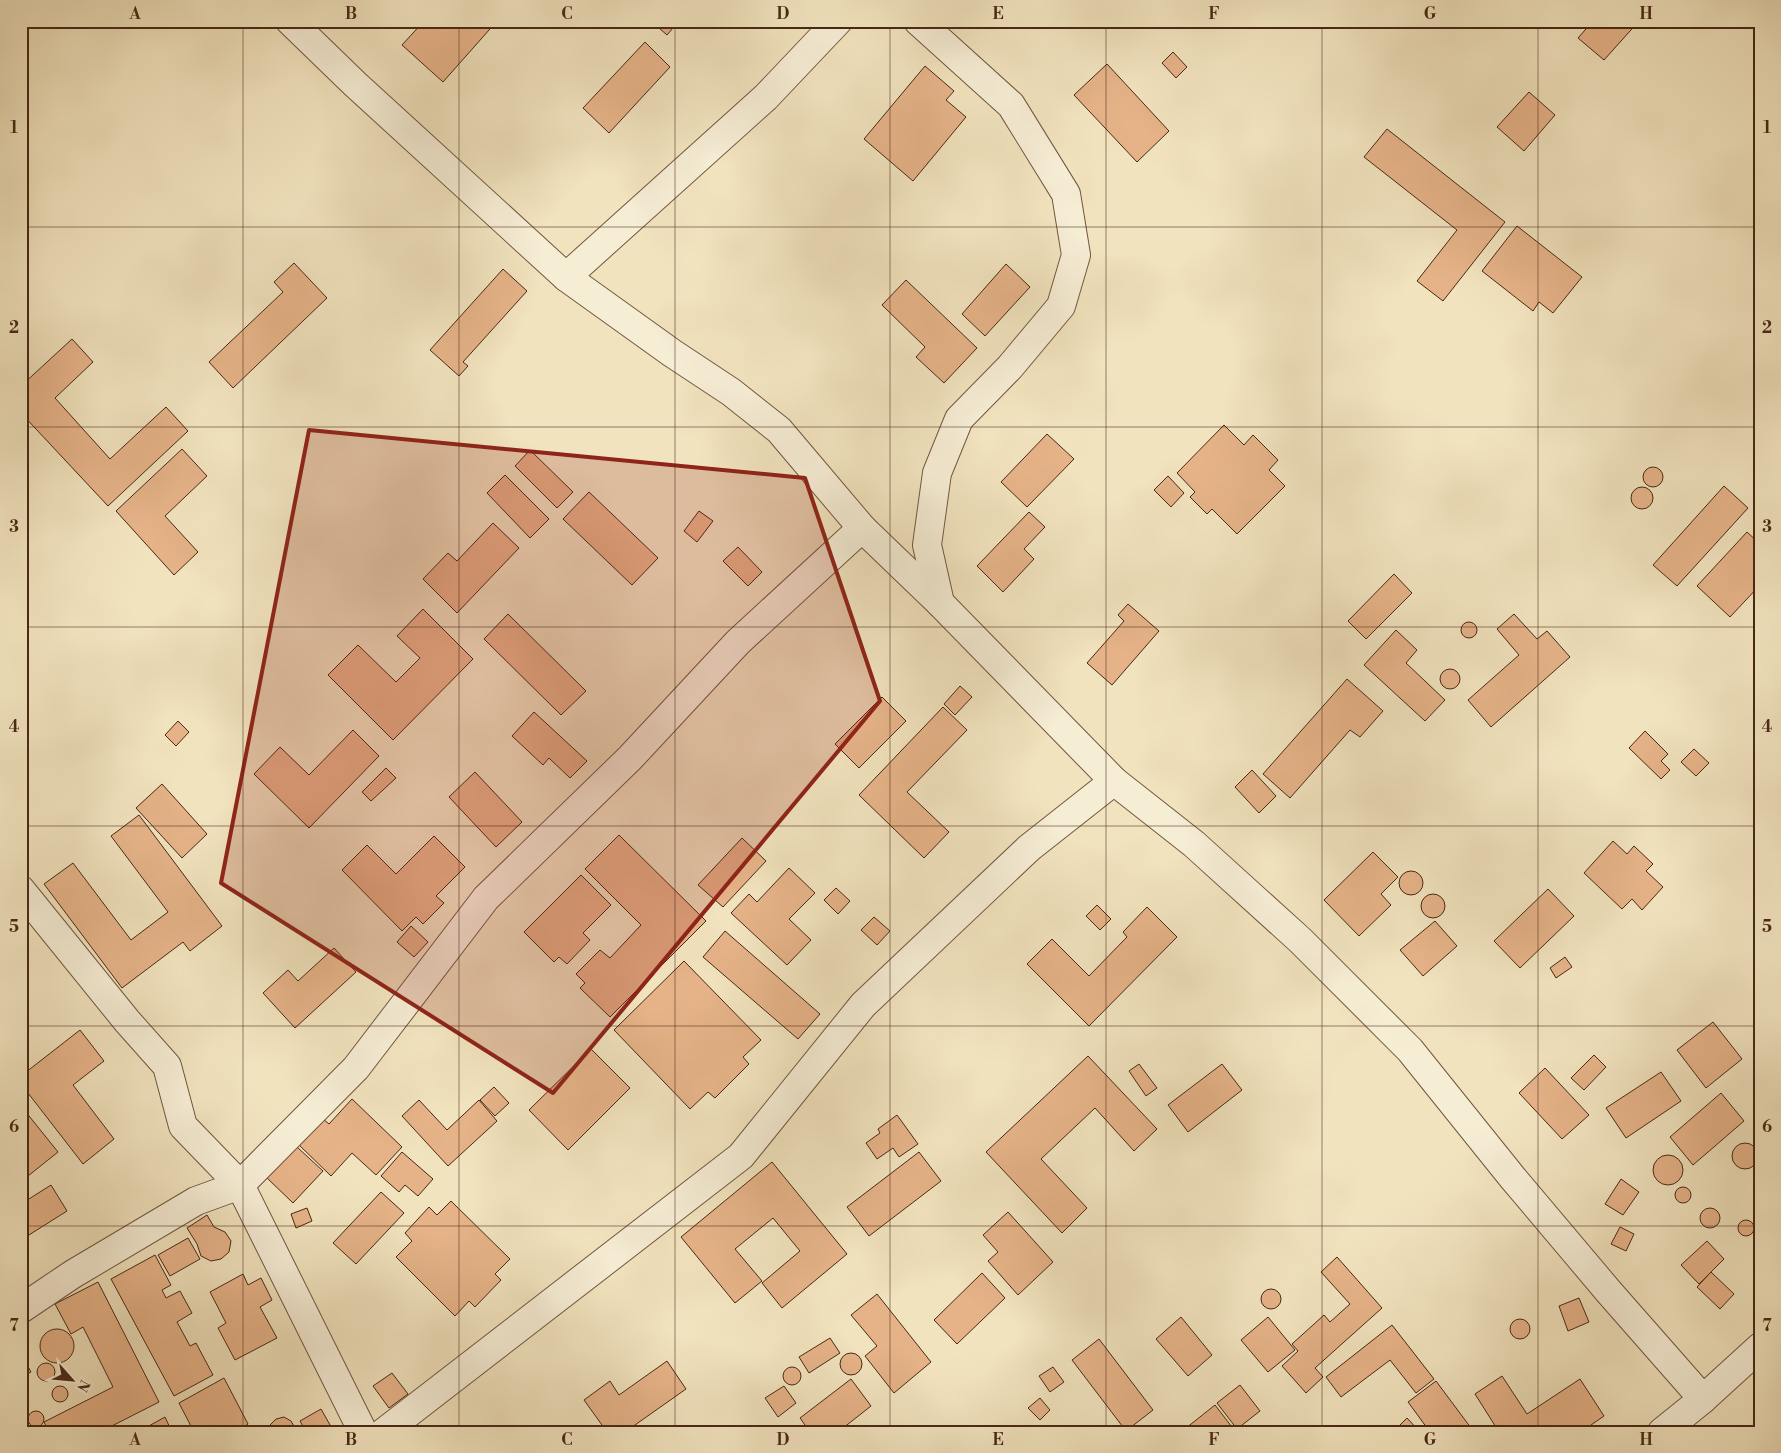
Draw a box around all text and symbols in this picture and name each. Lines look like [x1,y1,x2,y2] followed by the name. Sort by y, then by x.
[128,4,141,24] text: A
[345,4,357,24] text: B
[561,4,573,24] text: C
[777,4,790,24] text: D
[992,4,1004,24] text: E
[1208,4,1220,24] text: F
[1424,4,1437,24] text: G
[1639,4,1653,24] text: H
[10,118,18,138] text: 1
[1763,118,1771,138] text: 1
[9,318,19,338] text: 2
[1762,318,1772,338] text: 2
[9,517,19,537] text: 3
[1762,517,1772,537] text: 3
[9,717,20,737] text: 4
[1762,717,1773,737] text: 4
[9,917,19,937] text: 5
[1762,917,1772,937] text: 5
[9,1117,19,1137] text: 6
[1762,1117,1772,1137] text: 6
[9,1316,19,1336] text: 7
[1762,1316,1772,1336] text: 7
[48,1356,98,1406] north arrow
[72,1376,93,1394] text: N
[128,1430,141,1450] text: A
[345,1430,357,1450] text: B
[561,1430,573,1450] text: C
[777,1430,790,1450] text: D
[992,1430,1004,1450] text: E
[1208,1430,1220,1450] text: F
[1424,1430,1437,1450] text: G
[1639,1430,1653,1450] text: H

